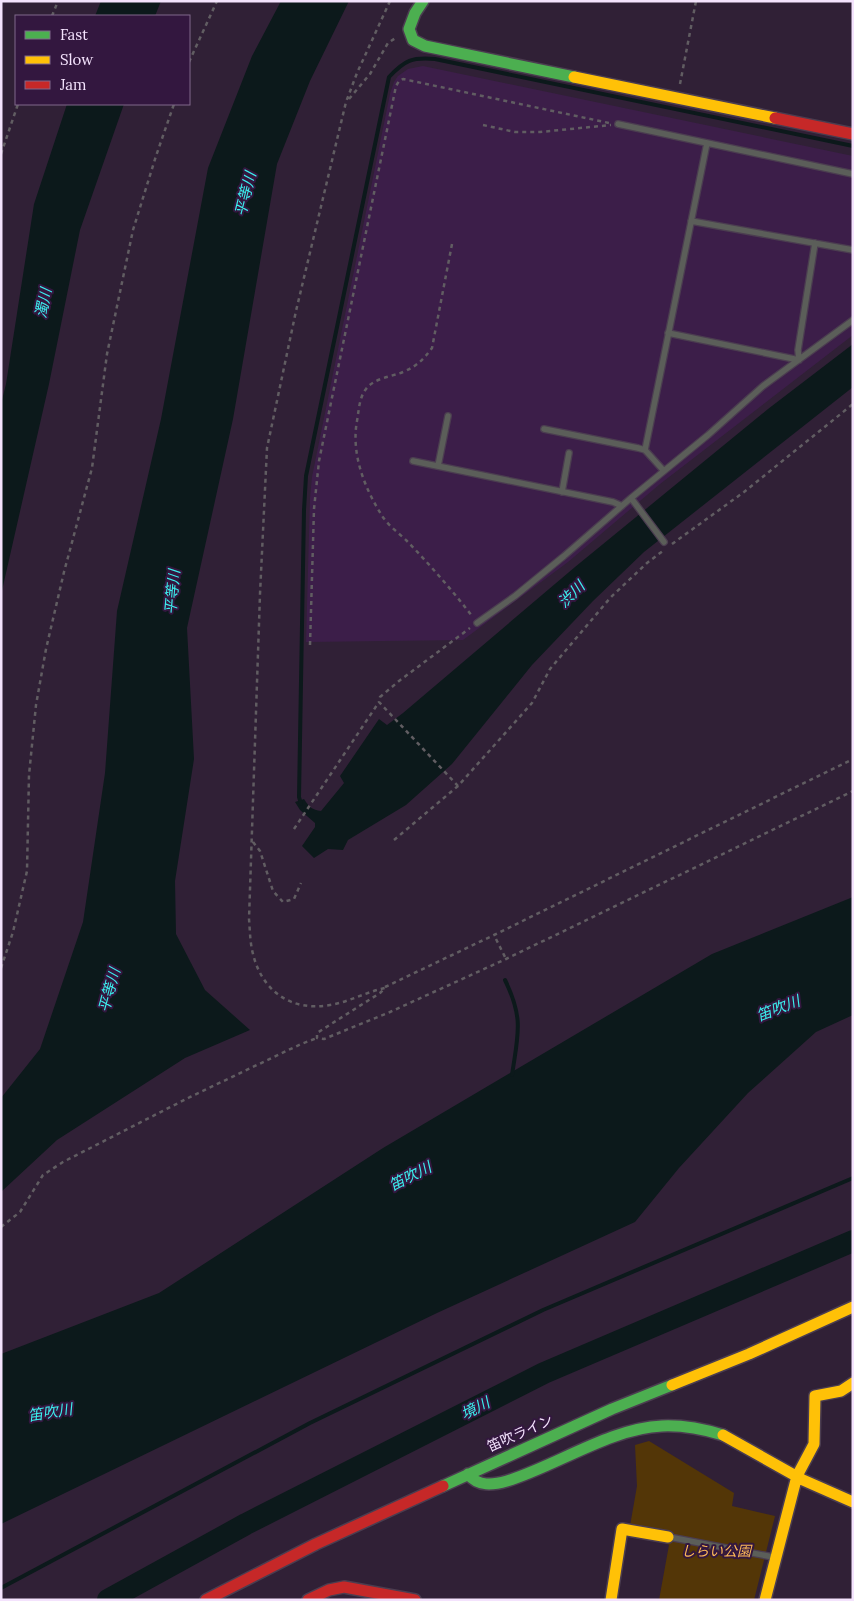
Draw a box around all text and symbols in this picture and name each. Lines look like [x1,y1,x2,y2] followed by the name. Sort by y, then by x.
[15,15,190,105] legend
[60,25,88,44] text: Fast
[60,50,93,69] text: Slow
[59,75,87,94] text: Jam
[230,168,260,218] water label: 平等川
[31,285,56,320] water label: 濁川
[161,567,184,615] water label: 平等川
[554,575,590,611] water label: 渋川
[94,964,125,1014] water label: 平等川
[754,990,804,1025] water label: 笛吹川
[386,1156,436,1195] water label: 笛吹川
[457,1392,494,1423] water label: 境川
[26,1399,76,1425] water label: 笛吹川
[484,1411,556,1455] street label: 笛吹ライン
[681,1542,753,1560] park label: しらい公園

